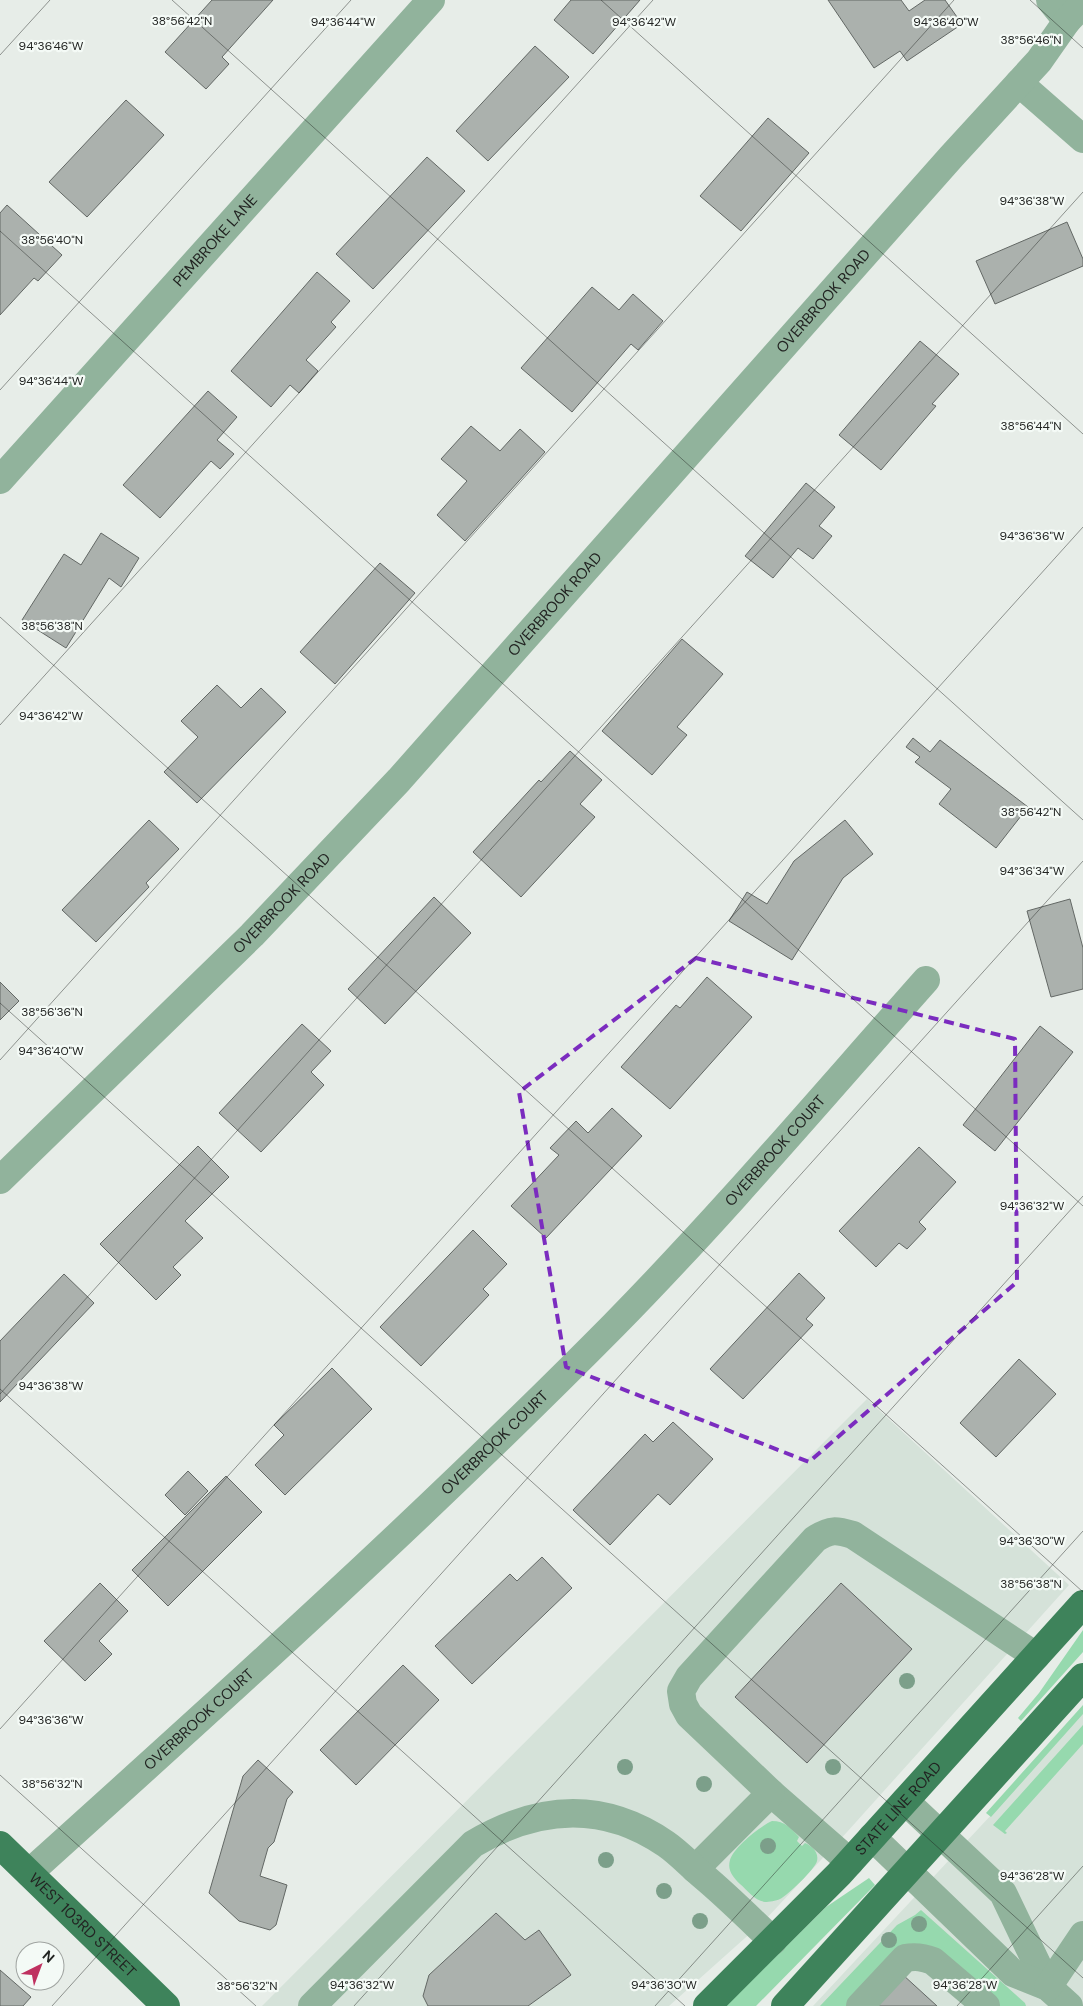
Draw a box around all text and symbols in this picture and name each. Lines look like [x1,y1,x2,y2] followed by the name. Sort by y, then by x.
[152,13,212,29] text: 38°56'42"N
[311,14,376,30] text: 94°36'44"W
[612,14,676,30] text: 94°36'42"W
[913,14,979,30] text: 94°36'40"W
[1000,32,1062,48] text: 38°56'46"N
[19,38,84,54] text: 94°36'46"W
[168,190,262,291] street label: PEMBROKE LANE
[1000,193,1065,209] text: 94°36'38"W
[21,232,83,248] text: 38°56'40"N
[772,245,875,357] street label: OVERBROOK ROAD
[19,373,84,389] text: 94°36'44"W
[1001,418,1062,434] text: 38°56'44"N
[999,528,1065,544] text: 94°36'36"W
[503,548,606,660] street label: OVERBROOK ROAD
[21,618,83,634] text: 38°56'38"N
[19,708,83,724] text: 94°36'42"W
[1001,804,1061,820] text: 38°56'42"N
[229,848,335,958] street label: OVERBROOK ROAD
[1000,863,1065,879] text: 94°36'34"W
[21,1004,83,1020] text: 38°56'36"N
[18,1043,84,1059] text: 94°36'40"W
[720,1091,830,1211] street label: OVERBROOK COURT
[1000,1198,1065,1214] text: 94°36'32"W
[19,1378,84,1394] text: 94°36'38"W
[437,1386,553,1499] street label: OVERBROOK COURT
[999,1533,1065,1549] text: 94°36'30"W
[1000,1576,1062,1592] text: 38°56'38"N
[140,1664,258,1775] street label: OVERBROOK COURT
[18,1712,84,1728] text: 94°36'36"W
[851,1757,946,1860] street label: STATE LINE ROAD
[21,1776,83,1792] text: 38°56'32"N
[25,1868,141,1982] street label: WEST 103RD STREET
[1000,1868,1065,1884] text: 94°36'28"W
[15,1941,65,1991] north arrow
[39,1946,59,1966] text: N
[330,1977,395,1993] text: 94°36'32"W
[631,1977,697,1993] text: 94°36'30"W
[933,1977,998,1993] text: 94°36'28"W
[216,1978,278,1994] text: 38°56'32"N

